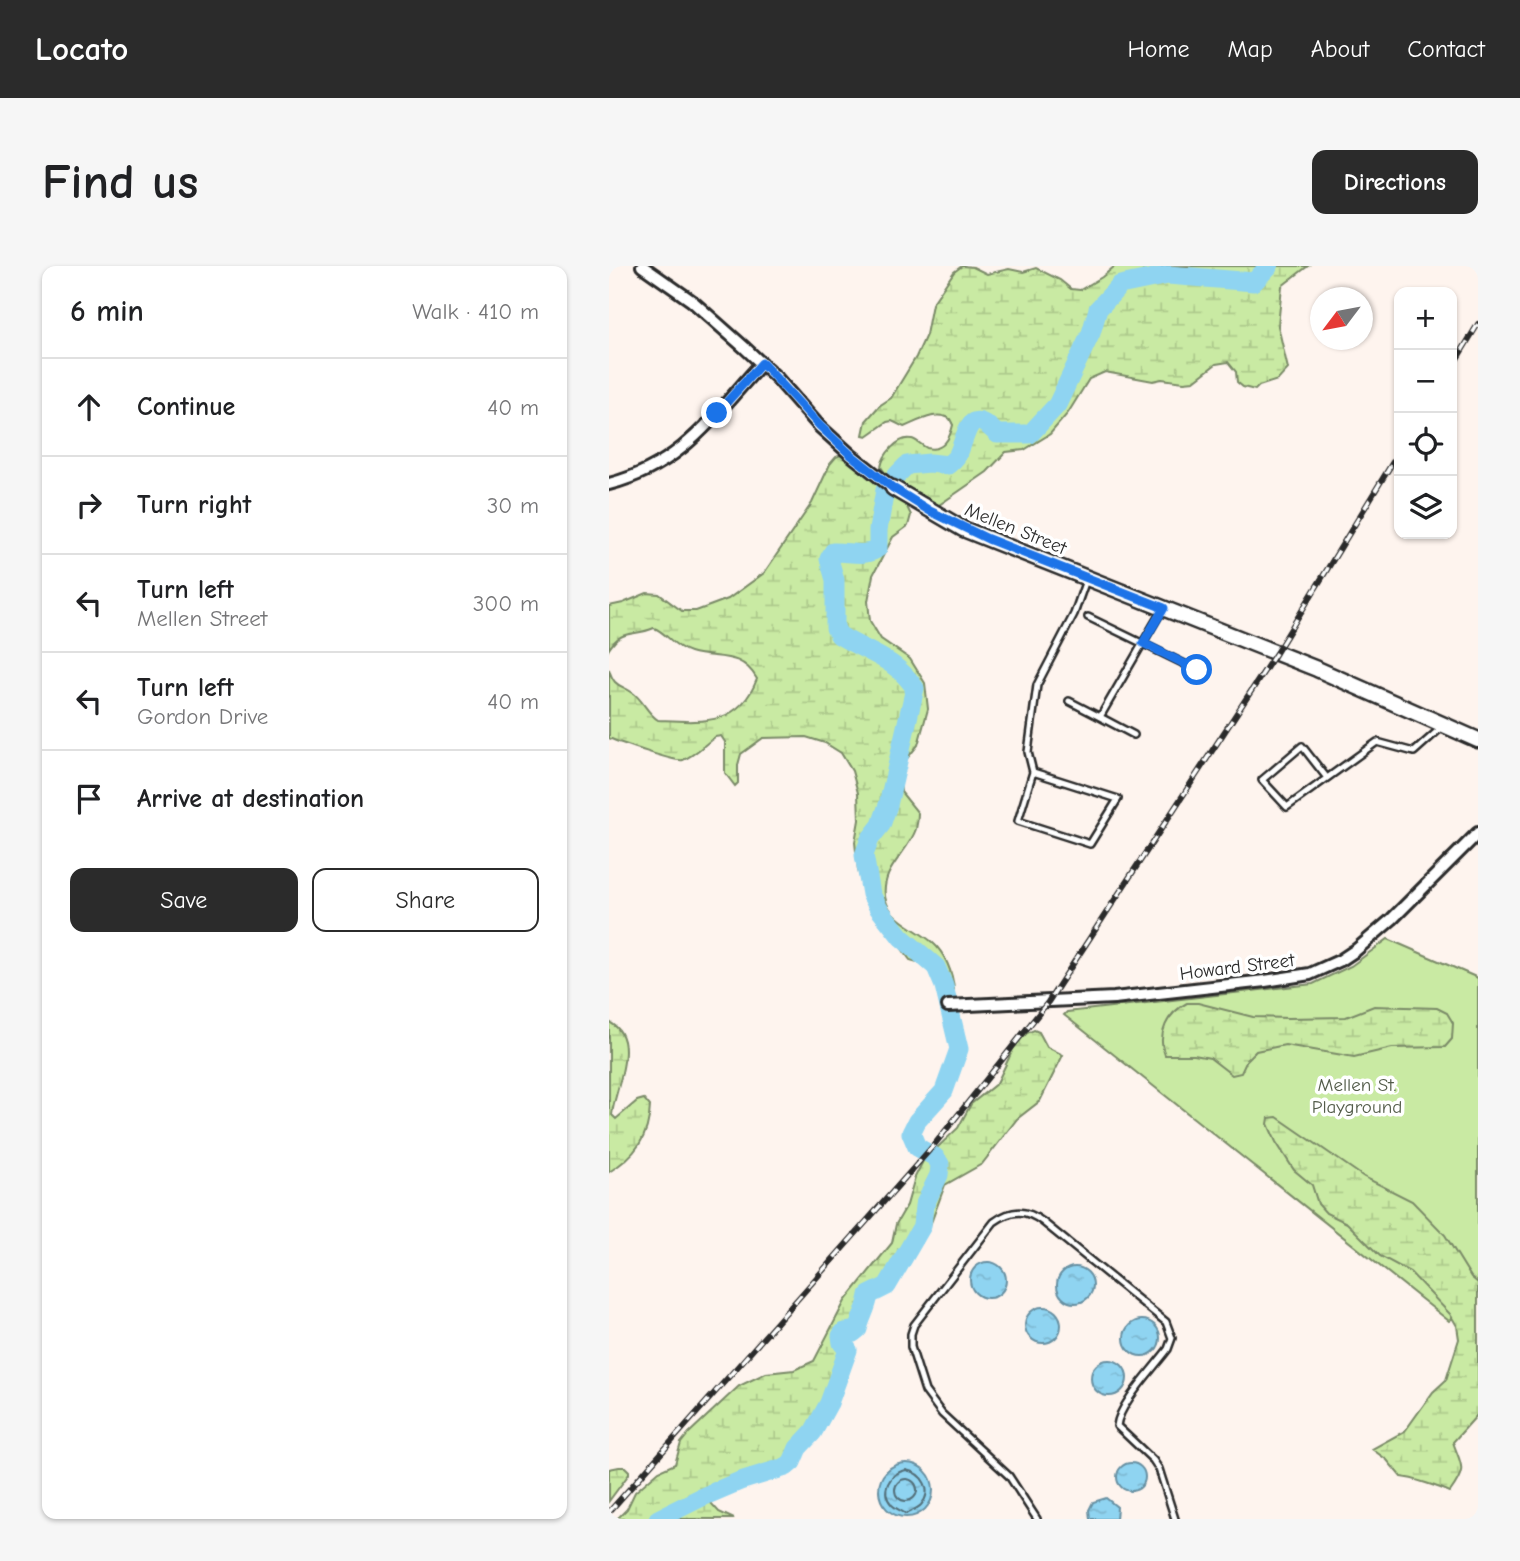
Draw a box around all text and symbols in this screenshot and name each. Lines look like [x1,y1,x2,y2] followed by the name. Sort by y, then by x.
[35,30,128,68] text: Locato
[1128,35,1189,63] text: Home
[1227,35,1273,63] text: Map
[1311,35,1369,63] text: About
[1407,35,1485,63] text: Contact
[1312,150,1478,214] button: Directions
[42,154,198,210] text: Find us
[1310,287,1373,350] north arrow
[1394,287,1457,539] map controls
[1394,287,1457,350] button: +
[70,294,144,329] text: 6 min
[412,298,539,325] text: Walk · 410 m
[1394,350,1457,413] button: −
[70,388,108,426] icon: ahead
[137,392,235,422] text: Continue
[487,394,539,421] text: 40 m
[701,397,732,428] route end
[1394,413,1457,476] button: locate
[1394,476,1457,539] button: layers
[70,486,108,524] icon: right
[137,490,251,520] text: Turn right
[487,492,539,519] text: 30 m
[962,499,1070,560] street label: Mellen Street
[137,575,234,605] text: Turn left
[70,584,108,622] icon: left
[473,590,539,617] text: 300 m
[137,605,267,632] text: Mellen Street
[1181,654,1212,685] route start
[137,673,234,703] text: Turn left
[70,682,108,720] icon: left
[487,688,539,715] text: 40 m
[137,703,268,730] text: Gordon Drive
[70,780,108,818] icon: arrive
[137,784,364,814] text: Arrive at destination
[70,868,298,932] button: Save
[312,868,539,932] button: Share
[1178,949,1296,985] street label: Howard Street
[1312,1074,1402,1118] park label: Mellen St. Playground

